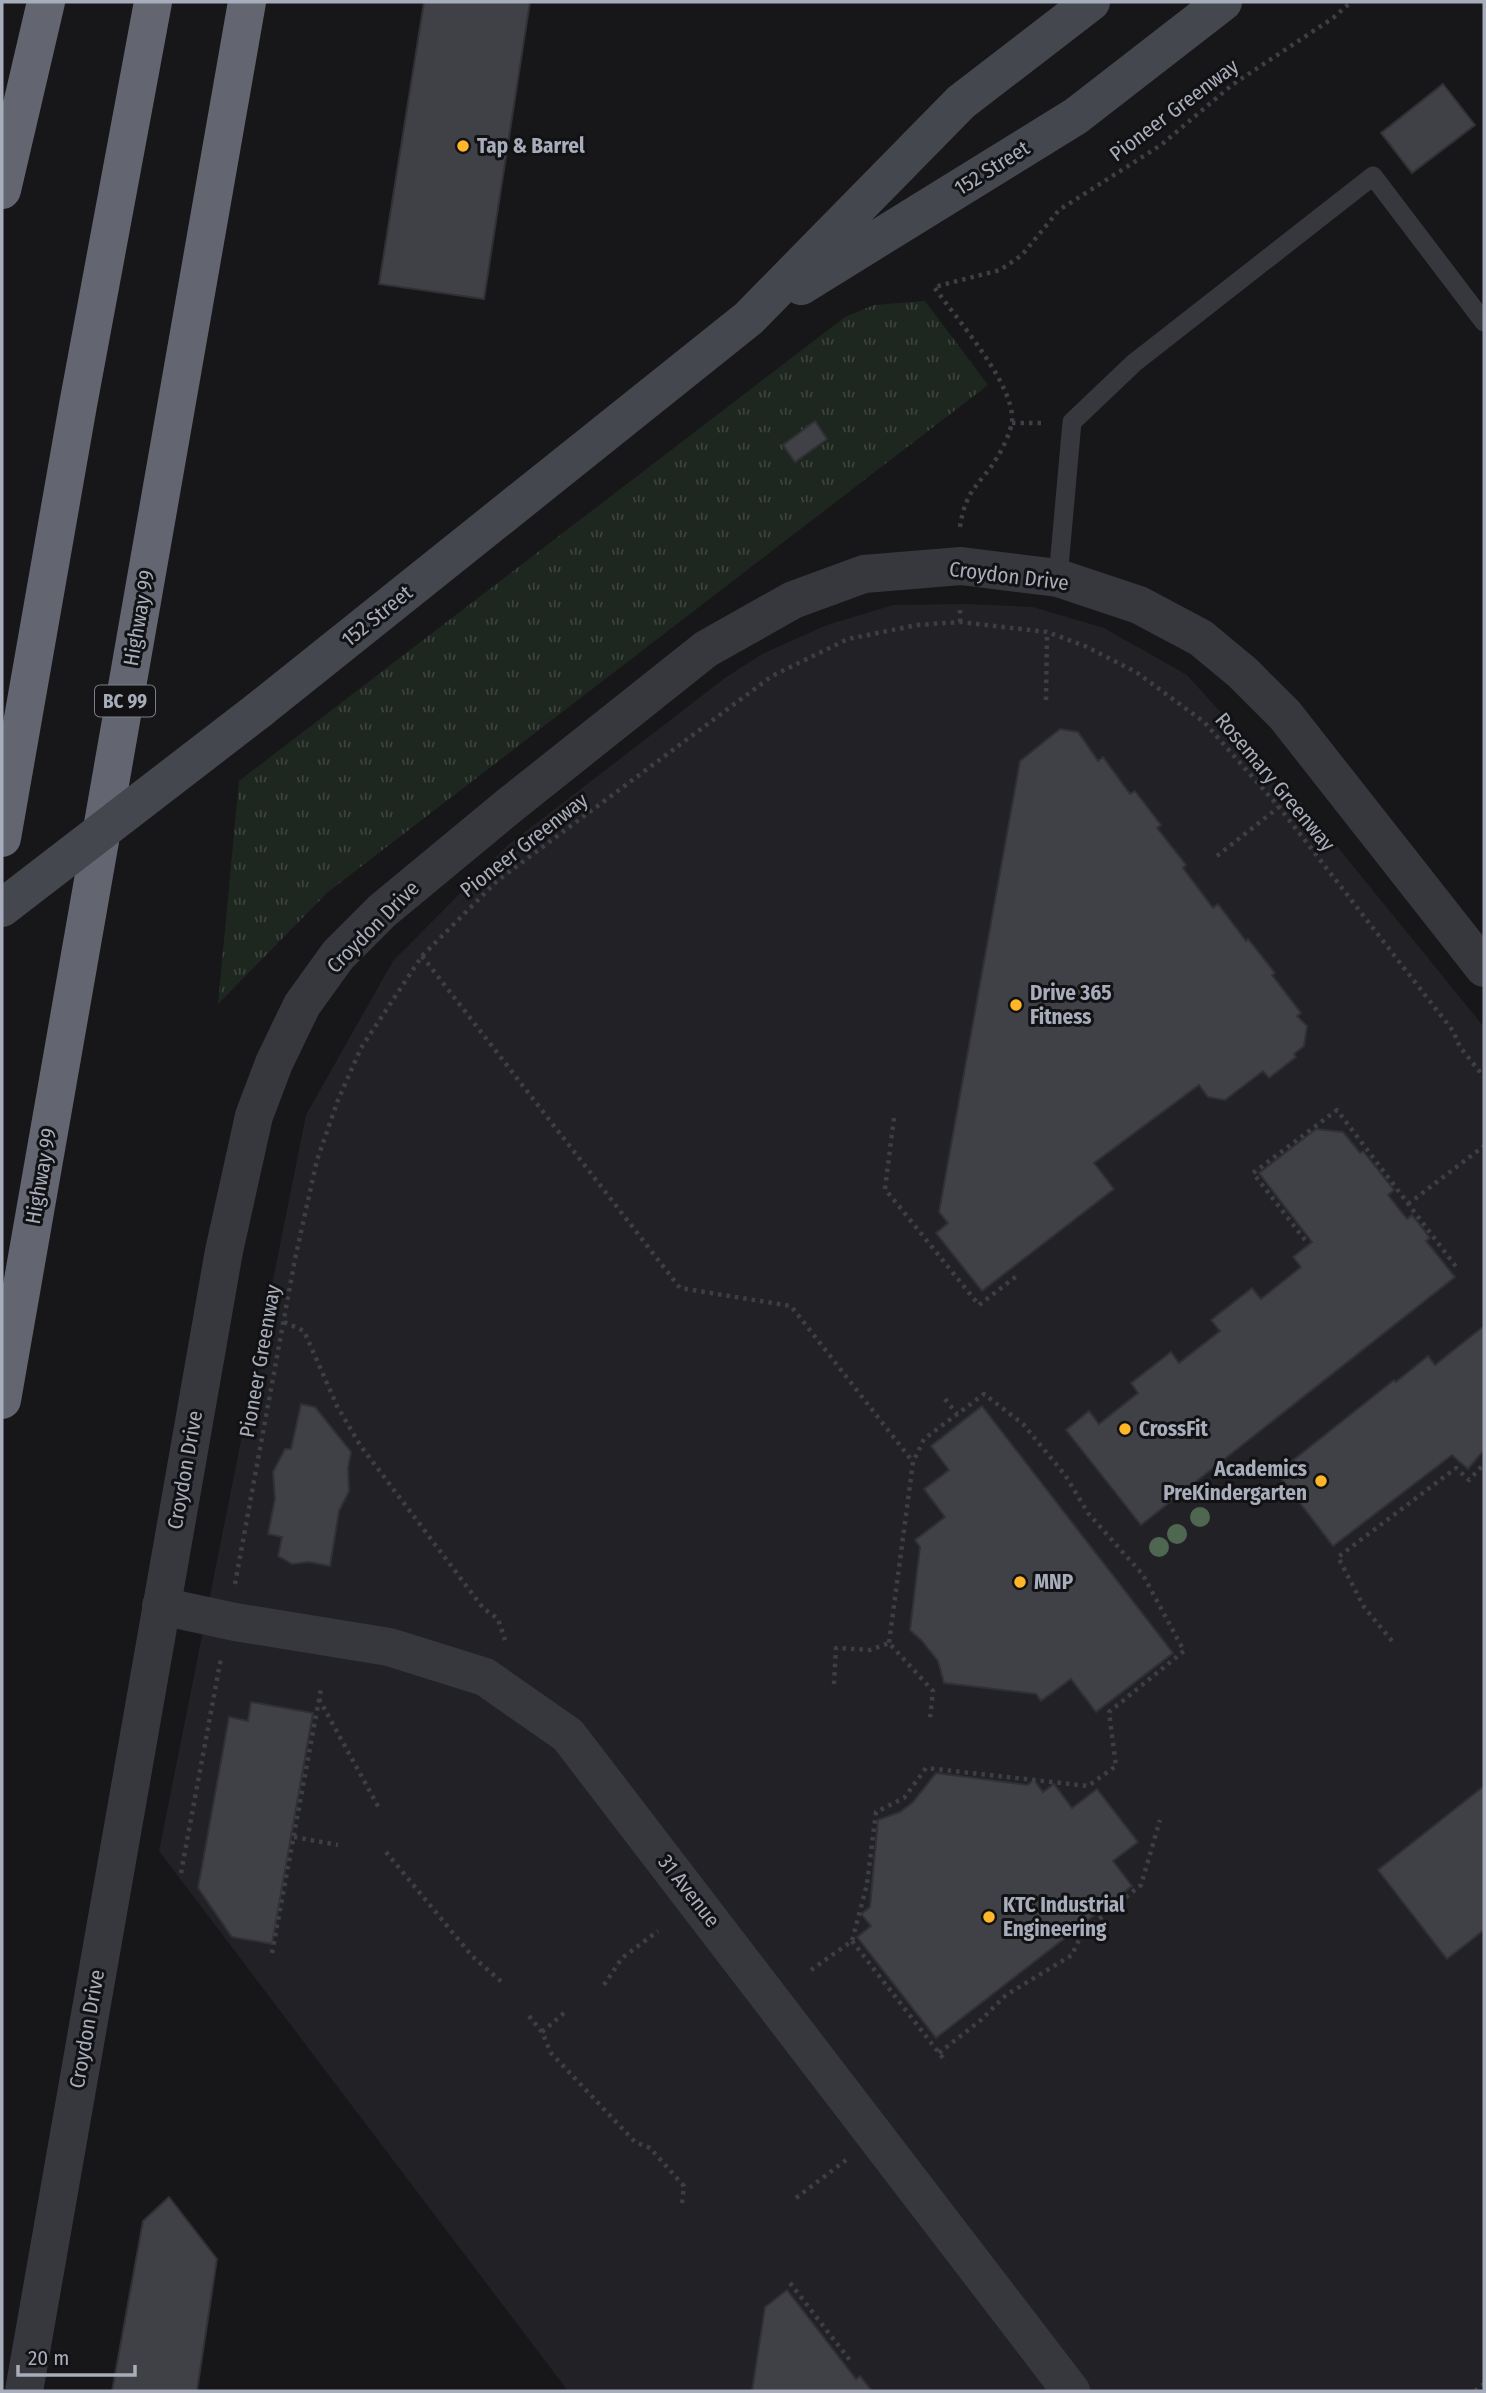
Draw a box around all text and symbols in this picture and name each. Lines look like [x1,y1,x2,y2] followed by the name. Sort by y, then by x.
[1104,53,1244,167] street label: Pioneer Greenway
[477,133,585,159] place label: Tap & Barrel
[950,135,1034,201] street label: 152 Street
[455,138,471,154] marker: Tap & Barrel
[948,556,1070,596] street label: Croydon Drive
[118,568,160,668] street label: Highway 99
[336,580,418,652] street label: 152 Street
[95,686,155,716] road number: BC 99
[1209,707,1341,857] street label: Rosemary Greenway
[455,787,593,903] street label: Pioneer Greenway
[321,875,425,979] street label: Croydon Drive
[1030,980,1111,1030] place label: Drive 365 Fitness
[1008,997,1024,1013] marker: Drive 365 Fitness
[20,1126,62,1226] street label: Highway 99
[234,1282,286,1439] street label: Pioneer Greenway
[162,1409,208,1531] street label: Croydon Drive
[1139,1416,1209,1442] place label: CrossFit
[1117,1421,1133,1437] marker: CrossFit
[1163,1456,1307,1506] place label: Academics PreKindergarten
[1313,1473,1329,1489] marker: Academics PreKindergarten
[1034,1569,1074,1595] place label: MNP
[1012,1574,1028,1590] marker: MNP
[653,1849,725,1933] street label: 31 Avenue
[1003,1892,1125,1942] place label: KTC Industrial Engineering
[981,1909,997,1925] marker: KTC Industrial Engineering
[64,1968,110,2090] street label: Croydon Drive
[18,2334,135,2378] scale bar
[28,2345,69,2371] text: 20 m

